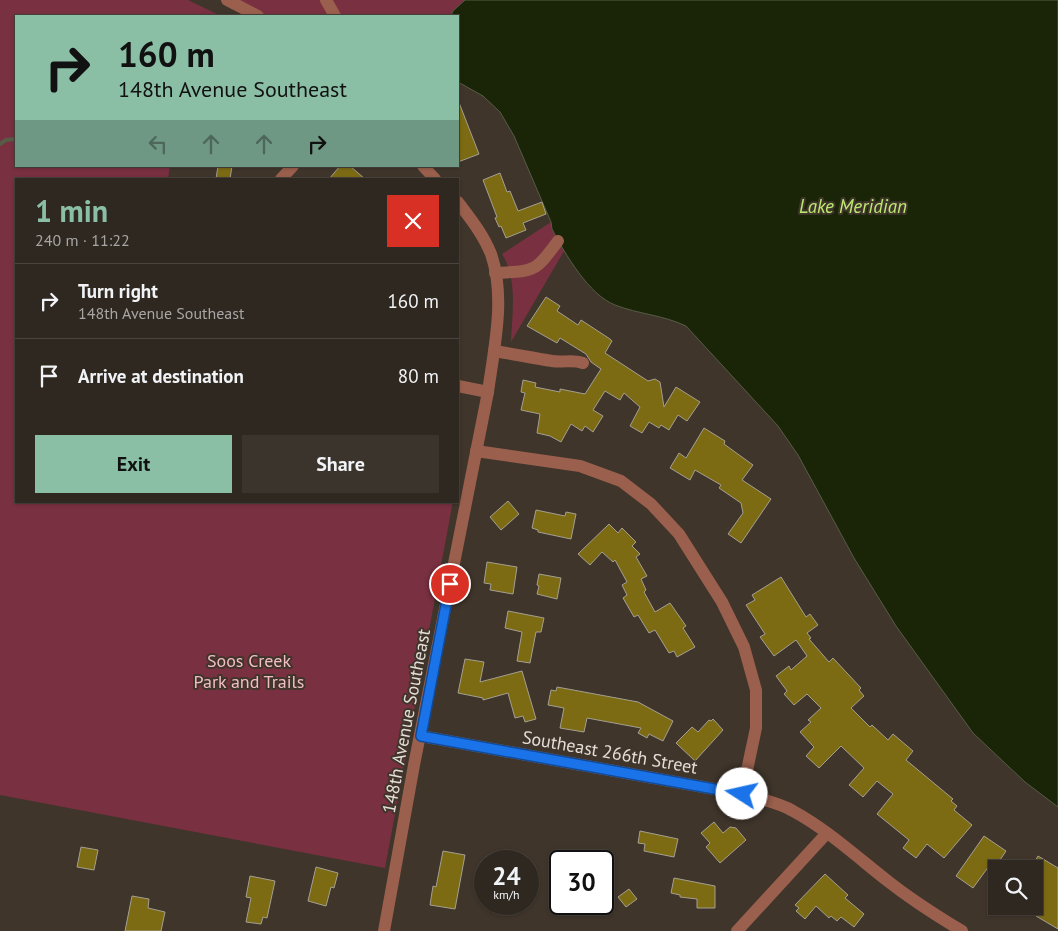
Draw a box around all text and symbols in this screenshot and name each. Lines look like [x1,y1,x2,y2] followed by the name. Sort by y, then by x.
[118,31,215,77] text: 160 m
[35,35,100,100] icon: right
[118,75,347,103] text: 148th Avenue Southeast
[144,130,172,158] icon: left
[197,130,225,158] icon: ahead
[250,130,278,158] icon: ahead
[303,130,331,158] icon: right
[35,191,108,230] text: 1 min
[799,194,907,218] water label: Lake Meridian
[387,195,439,247] button: close
[35,230,130,250] text: 240 m · 11:22
[78,279,158,303] text: Turn right
[35,287,63,315] icon: right
[387,289,439,313] text: 160 m
[78,303,244,323] text: 148th Avenue Southeast
[35,362,63,390] icon: arrive
[78,364,244,388] text: Arrive at destination
[398,364,439,388] text: 80 m
[35,435,232,493] button: Exit
[242,435,439,493] button: Share
[429,563,471,605] pin
[436,570,464,598] icon: arrive
[377,627,435,815] street label: 148th Avenue Southeast
[194,649,304,693] park label: Soos Creek Park and Trails
[521,725,699,779] street label: Southeast 266th Street
[715,767,767,819] position arrow
[549,850,614,915] speed limit sign: 30
[492,860,521,892] text: 24
[988,860,1043,915] map controls
[988,860,1043,915] button: search
[493,887,520,902] text: km/h

